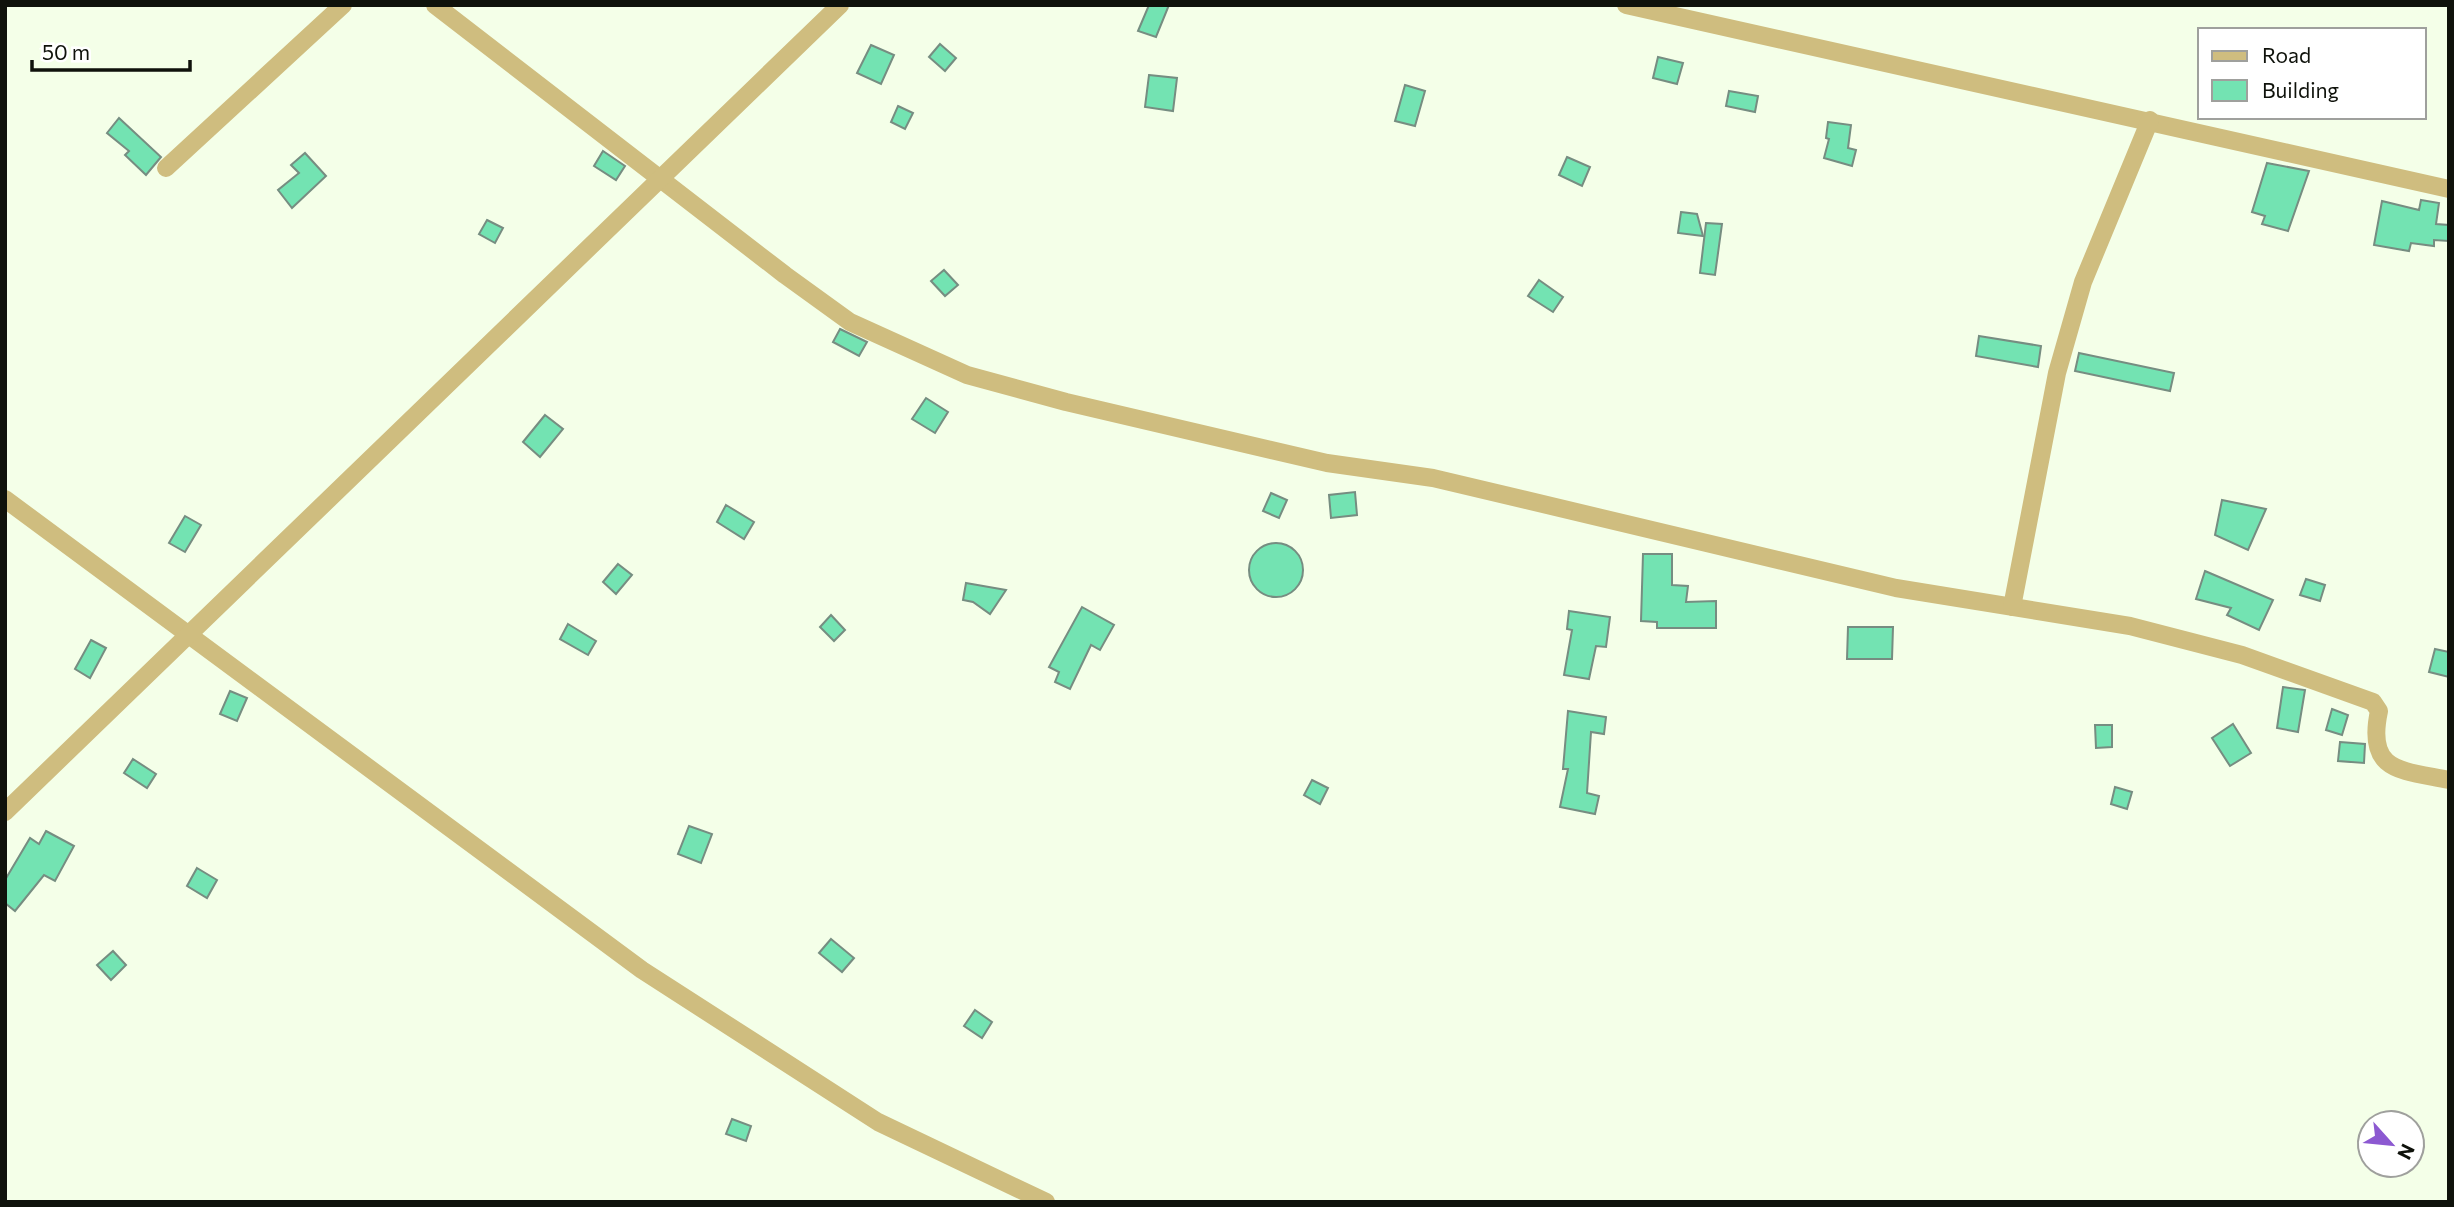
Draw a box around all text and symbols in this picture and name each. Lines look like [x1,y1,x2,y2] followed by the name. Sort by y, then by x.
[32,28,189,72] scale bar
[2198,28,2426,119] legend
[42,39,90,64] text: 50 m
[2262,42,2311,67] text: Road
[2262,77,2339,102] text: Building
[2356,1109,2426,1179] north arrow
[2393,1140,2420,1164] text: N

